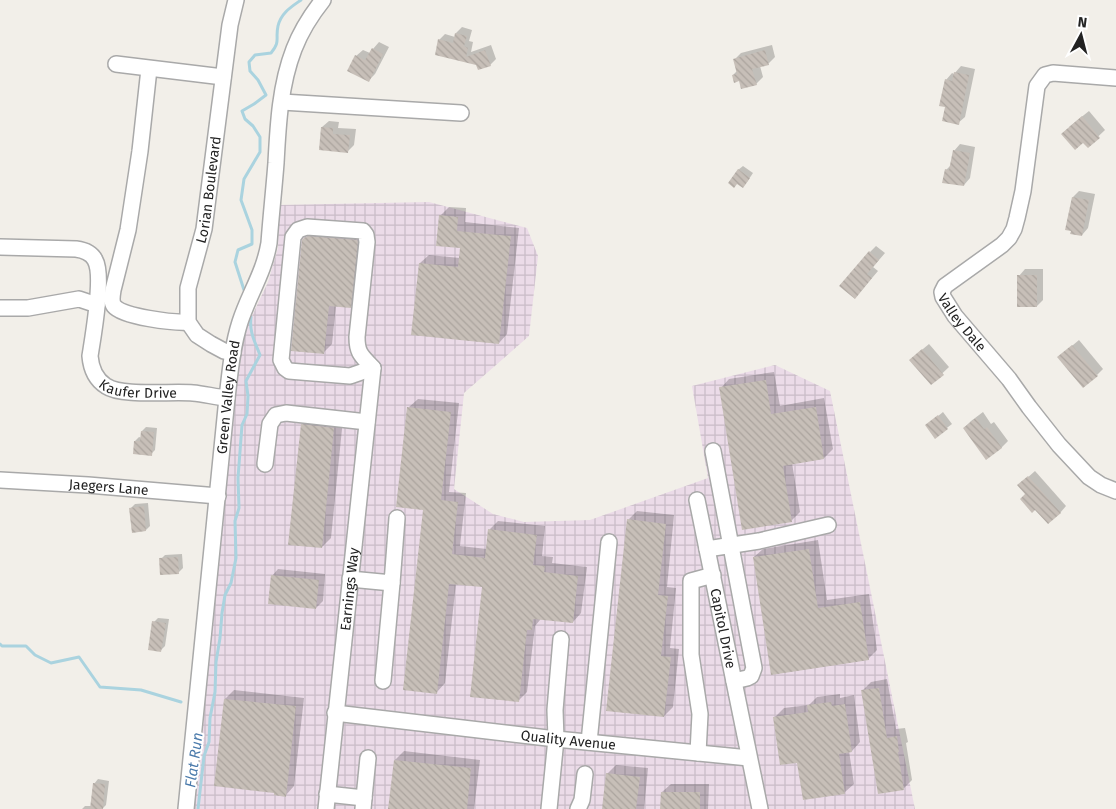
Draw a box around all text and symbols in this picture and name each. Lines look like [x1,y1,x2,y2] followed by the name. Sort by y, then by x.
[1056,10,1106,60] north arrow
[1077,14,1088,32] text: N
[192,135,224,245] street label: Lorian Boulevard
[934,290,990,355] street label: Valley Dale
[213,339,243,455] street label: Green Valley Road
[96,375,177,401] street label: Kaufer Drive
[68,475,149,499] street label: Jaegers Lane
[337,547,362,632] street label: Earnings Way
[707,587,740,670] street label: Capitol Drive
[520,726,617,753] street label: Quality Avenue
[181,731,207,789] water label: Flat Run

